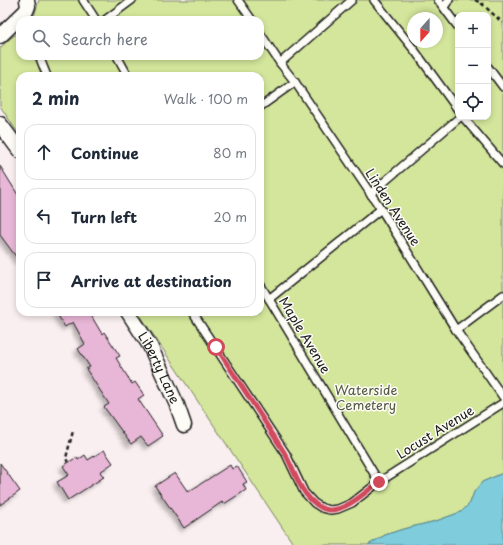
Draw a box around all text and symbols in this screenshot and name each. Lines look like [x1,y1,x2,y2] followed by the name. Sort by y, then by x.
[407,12,443,48] north arrow
[455,12,491,120] map controls
[455,12,491,48] button: +
[16,16,264,60] search box
[30,27,52,49] icon: search
[62,27,148,50] text: Search here
[455,48,491,84] button: −
[455,84,491,120] button: locate
[32,85,79,111] text: 2 min
[164,89,248,108] text: Walk · 100 m
[33,141,55,163] icon: ahead
[71,141,139,164] text: Continue
[213,143,247,162] text: 80 m
[361,164,426,249] street label: Linden Avenue
[33,205,55,227] icon: left
[71,205,137,228] text: Turn left
[213,207,247,226] text: 20 m
[33,269,55,291] icon: arrive
[71,269,232,292] text: Arrive at destination
[275,293,336,377] street label: Maple Avenue
[134,328,185,407] street label: Liberty Lane
[207,338,225,356] route start
[335,380,397,414] park label: Waterside Cemetery
[392,400,477,463] street label: Locust Avenue
[370,473,388,491] route end

